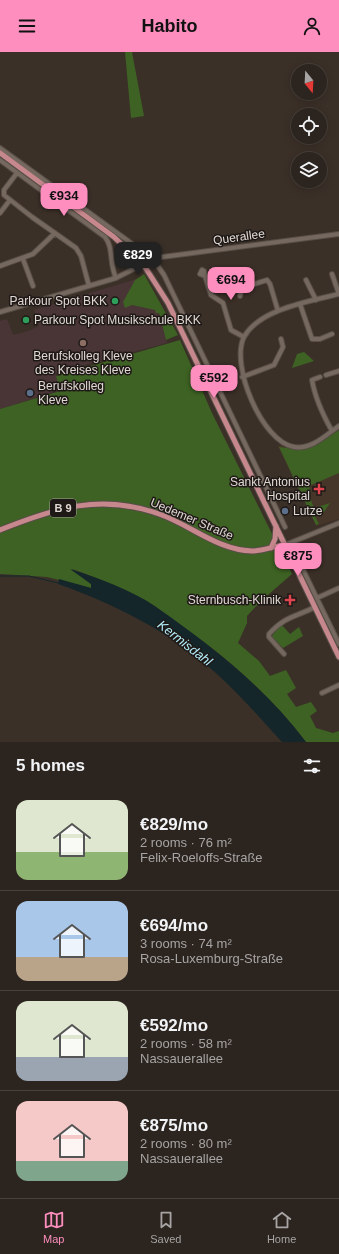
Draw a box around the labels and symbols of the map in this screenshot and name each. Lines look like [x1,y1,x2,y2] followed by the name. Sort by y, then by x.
[291,64,327,100] north arrow
[40,183,88,217] pin: €934
[212,226,266,248] street label: Querallee
[114,242,162,276] pin: €829
[207,267,255,301] pin: €694
[10,294,107,308] place label: Parkour Spot BKK
[110,296,120,306] marker: Parkour Spot BKK
[34,313,201,327] place label: Parkour Spot Musikschule BKK
[21,315,31,325] marker: Parkour Spot Musikschule BKK
[78,338,88,348] marker: Berufskolleg Kleve des Kreises Kleve
[33,349,133,377] place label: Berufskolleg Kleve des Kreises Kleve
[190,365,238,399] pin: €592
[38,379,104,407] place label: Berufskolleg Kleve
[25,388,35,398] marker: Berufskolleg Kleve
[230,475,310,503] place label: Sankt Antonius Hospital
[313,483,325,495] marker: Sankt Antonius Hospital
[148,495,236,543] street label: Uedemer Straße
[50,499,76,517] road number: B 9
[293,504,323,518] place label: Lutze
[280,506,290,516] marker: Lutze
[274,543,322,577] pin: €875
[188,593,282,607] place label: Sternbusch-Klinik
[284,594,296,606] marker: Sternbusch-Klinik
[155,617,216,670] water label: Kermisdahl

